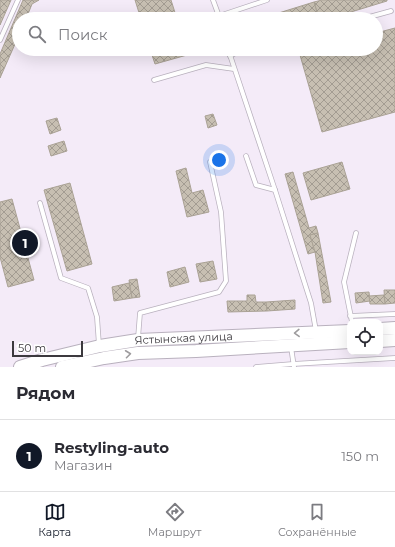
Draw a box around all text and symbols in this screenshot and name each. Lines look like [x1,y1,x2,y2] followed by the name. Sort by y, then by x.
[12,12,383,56] search box
[26,23,48,45] icon: search
[58,25,107,44] text: Поиск
[209,150,229,170] your location
[12,228,38,258] pin: 1
[347,319,383,355] map controls
[347,319,383,355] button: locate
[134,329,233,347] street label: Ястынская улица
[294,329,300,337] one-way arrow
[12,339,83,358] scale bar
[18,341,46,355] text: 50 m
[125,350,131,359] one-way arrow
[16,383,75,403] text: Рядом
[54,438,169,457] text: Restyling-auto
[26,448,32,464] text: 1
[341,448,379,464] text: 150 m
[54,457,113,473] text: Магазин
[38,501,71,539] tab: Карта
[148,501,201,539] tab: Маршрут
[278,501,357,539] tab: Сохранённые

